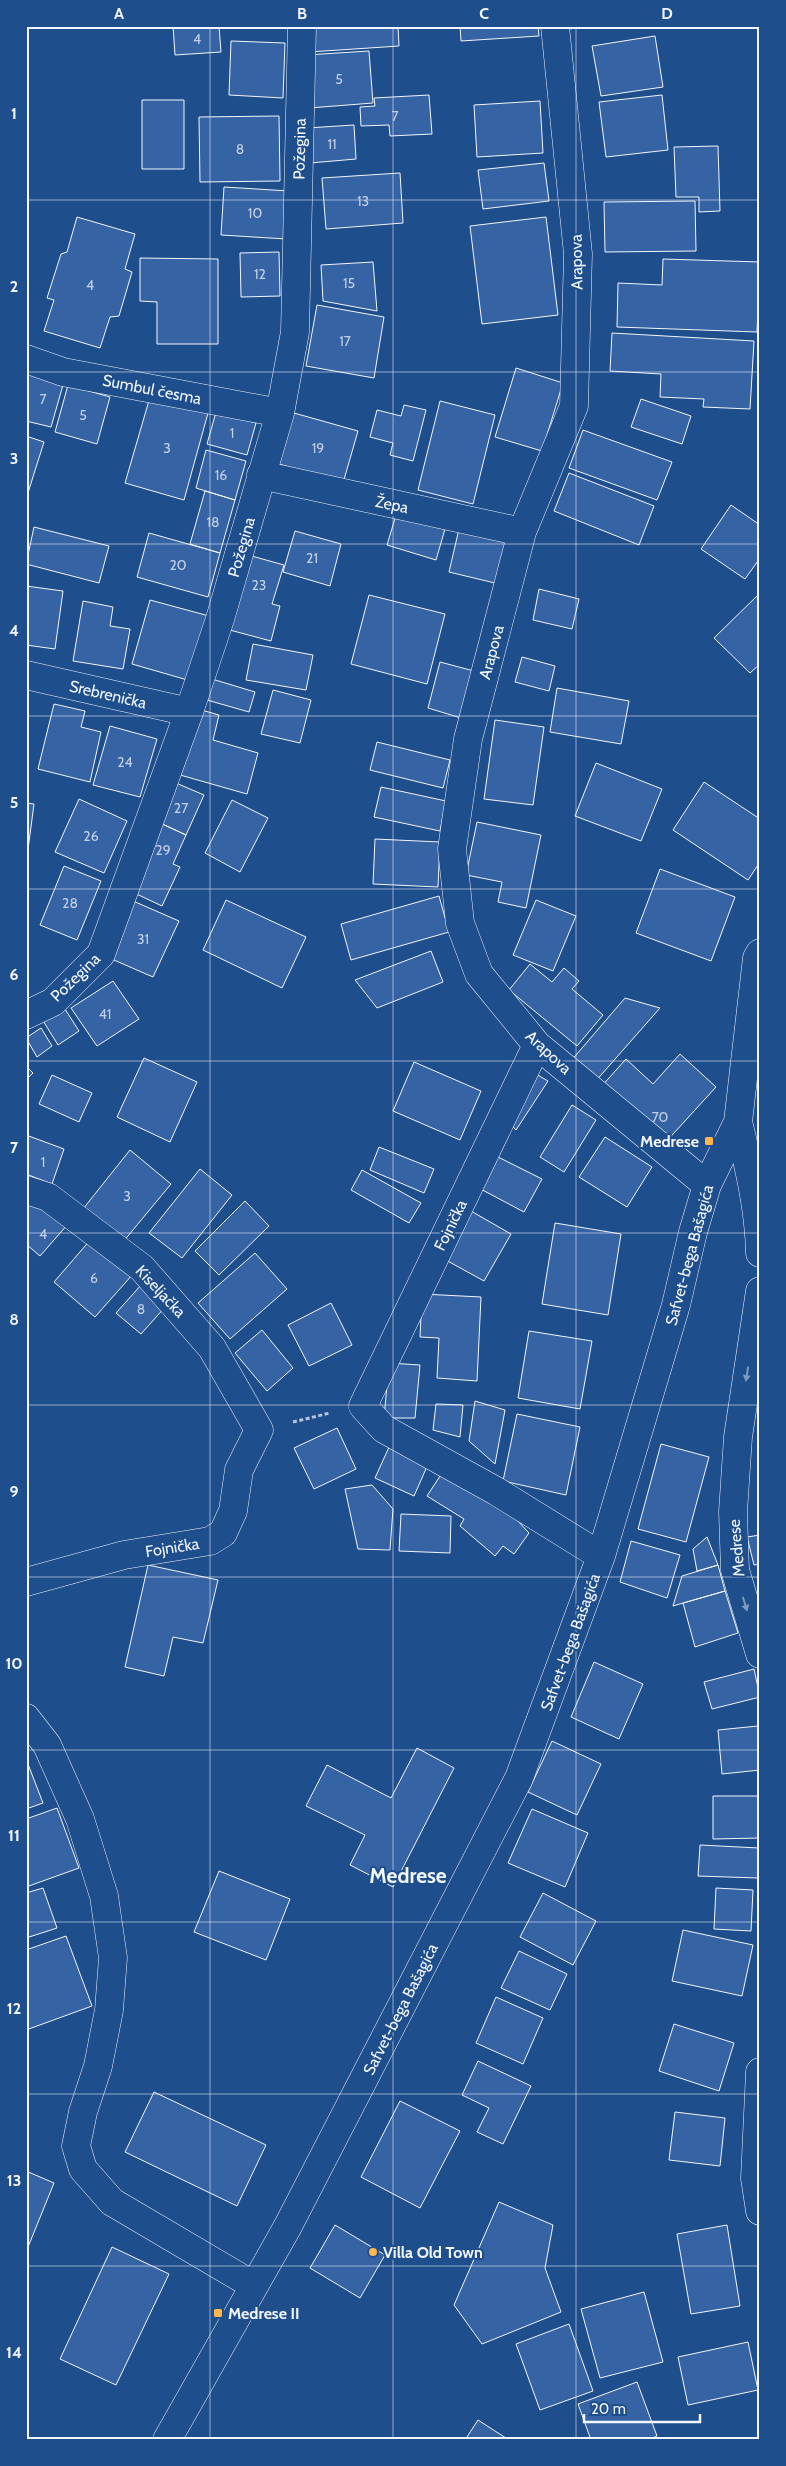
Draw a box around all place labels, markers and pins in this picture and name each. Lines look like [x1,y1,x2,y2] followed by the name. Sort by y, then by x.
[640,1132,699,1151] place label: Medrese
[703,1135,715,1147] marker: Medrese
[383,2243,483,2262] place label: Villa Old Town
[367,2246,379,2258] marker: Villa Old Town
[228,2304,300,2323] place label: Medrese II
[212,2307,224,2319] marker: Medrese II

